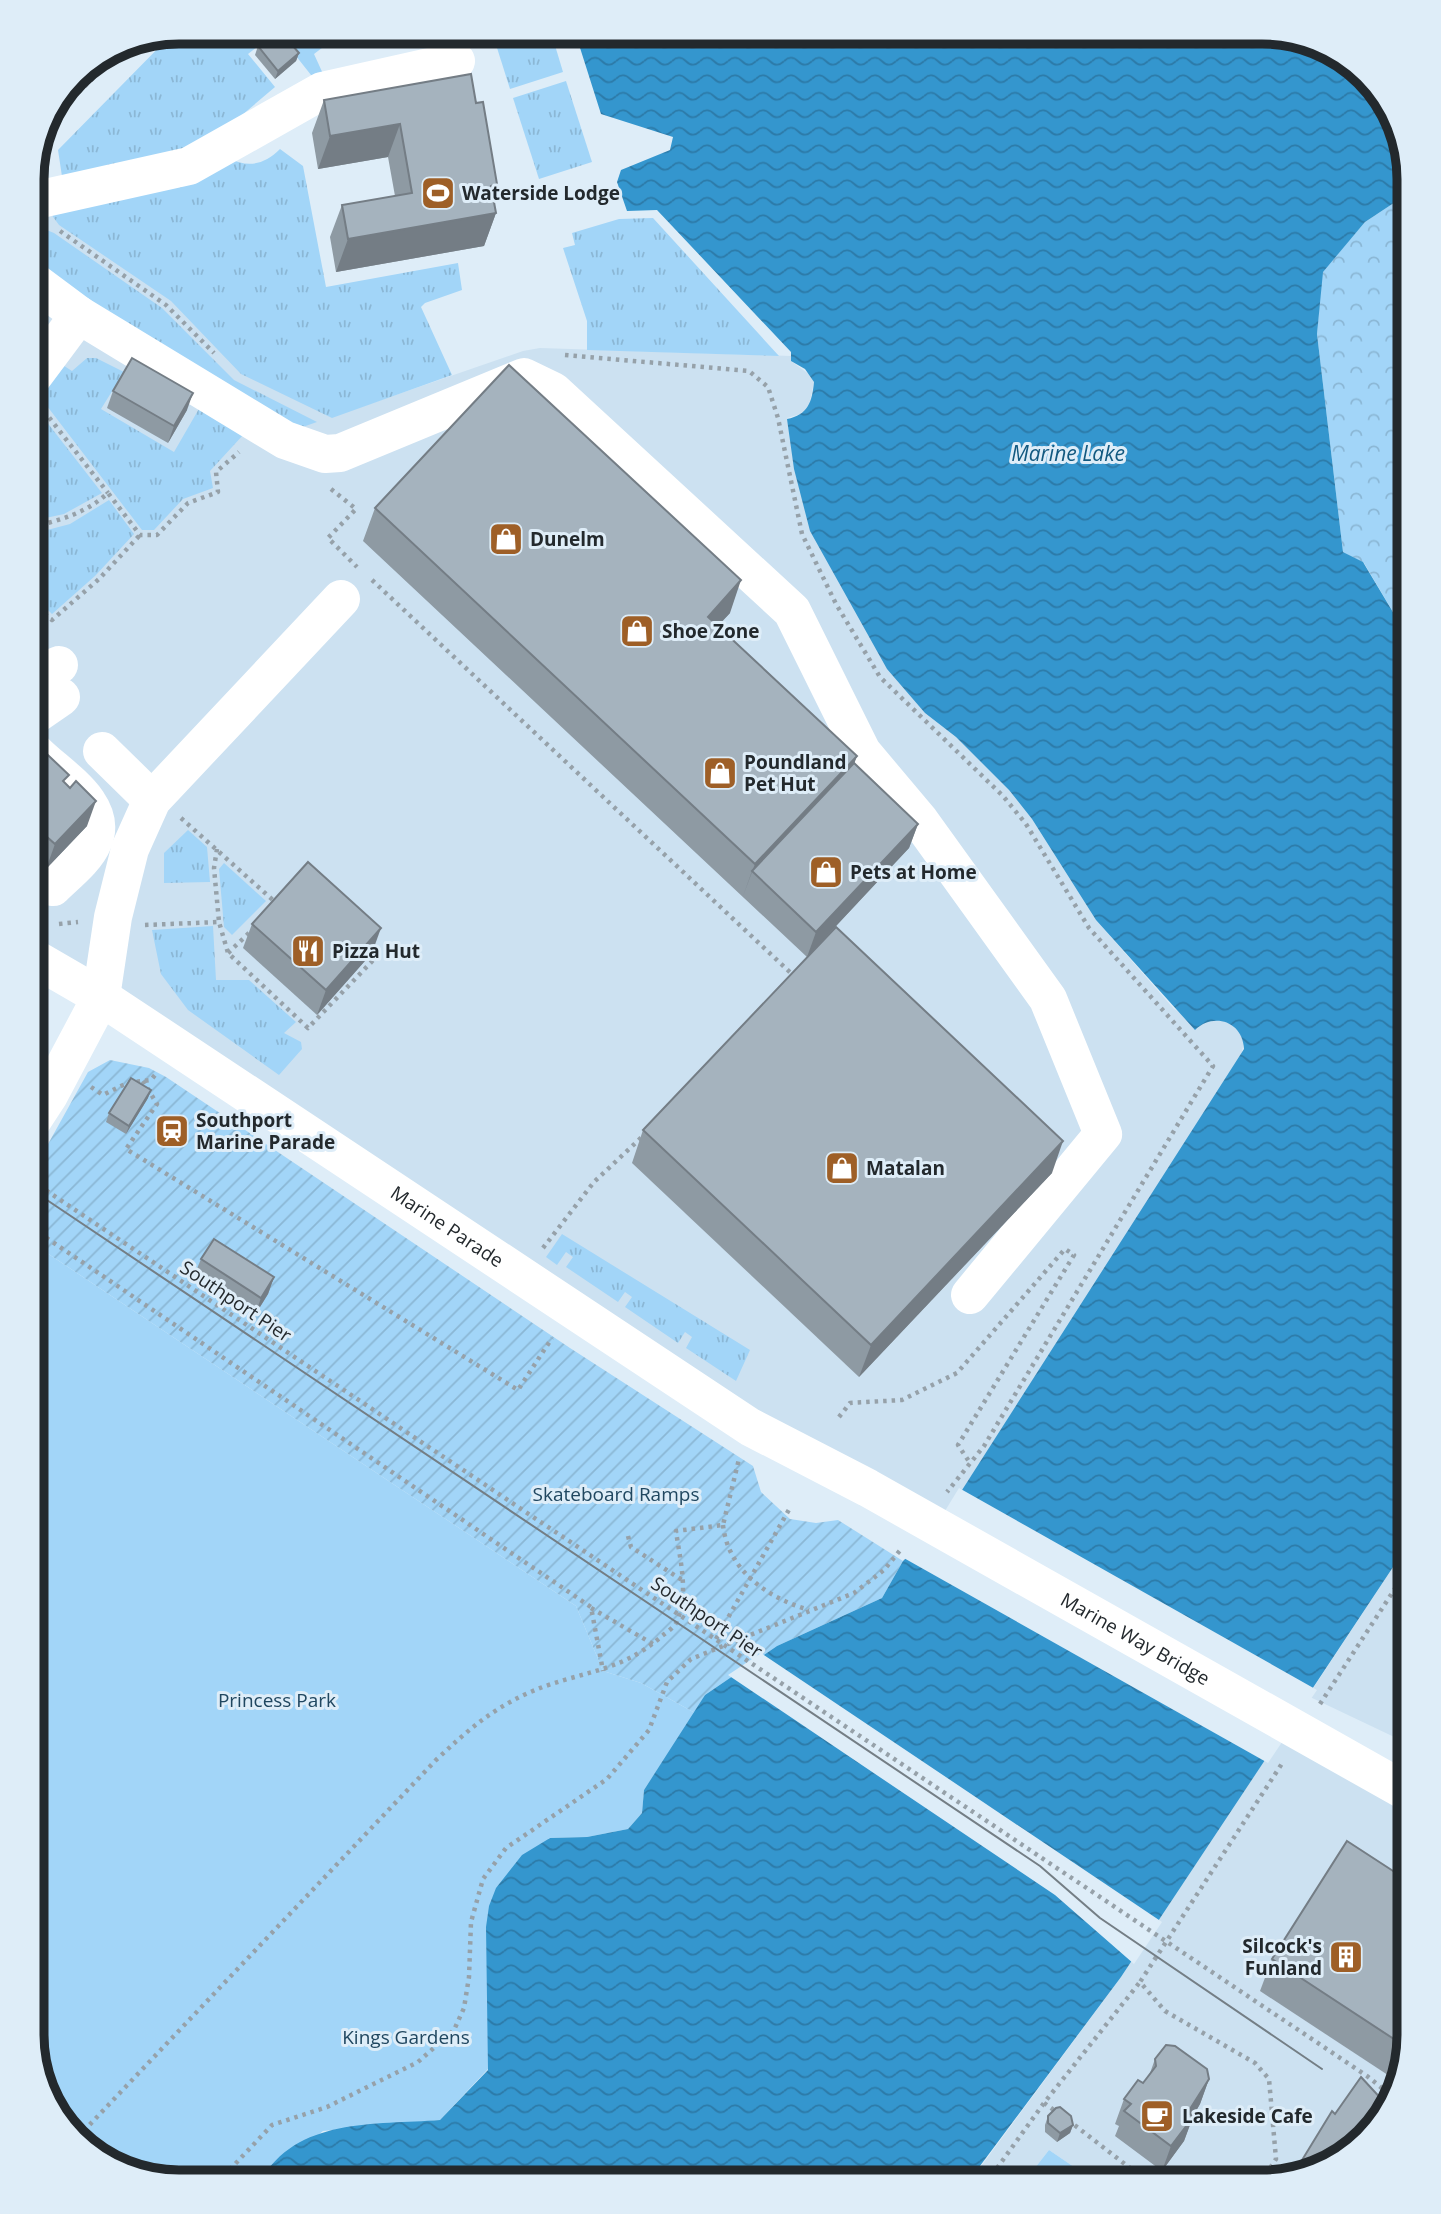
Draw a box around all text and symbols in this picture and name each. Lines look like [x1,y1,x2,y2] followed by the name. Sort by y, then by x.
[419,174,457,212] sports icon: Waterside Lodge
[462,180,620,206] place label: Waterside Lodge
[1011,439,1125,467] water label: Marine Lake
[487,520,525,558] shop icon: Dunelm
[530,526,605,552] place label: Dunelm
[618,612,656,650] shop icon: Shoe Zone
[662,618,759,644] place label: Shoe Zone
[744,749,846,797] place label: Poundland Pet Hut
[701,754,739,792] shop icon: Poundland Pet Hut
[807,853,845,891] shop icon: Pets at Home
[850,859,977,885] place label: Pets at Home
[289,932,327,970] restaurant icon: Pizza Hut
[332,938,420,964] place label: Pizza Hut
[196,1107,335,1155] place label: Southport Marine Parade
[153,1112,191,1150] station icon: Southport Marine Parade
[823,1149,861,1187] shop icon: Matalan
[866,1155,945,1181] place label: Matalan
[386,1180,509,1273] street label: Marine Parade
[175,1254,297,1348] street label: Southport Pier
[533,1481,699,1507] park label: Skateboard Ramps
[646,1570,768,1664] street label: Southport Pier
[1056,1586,1215,1691] street label: Marine Way Bridge
[218,1687,336,1713] park label: Princess Park
[1242,1933,1322,1981] place label: Silcock's Funland
[1327,1938,1365,1976] building icon: Silcock's Funland
[342,2024,470,2050] park label: Kings Gardens
[1138,2097,1176,2135] cafe icon: Lakeside Cafe
[1182,2103,1313,2129] place label: Lakeside Cafe

